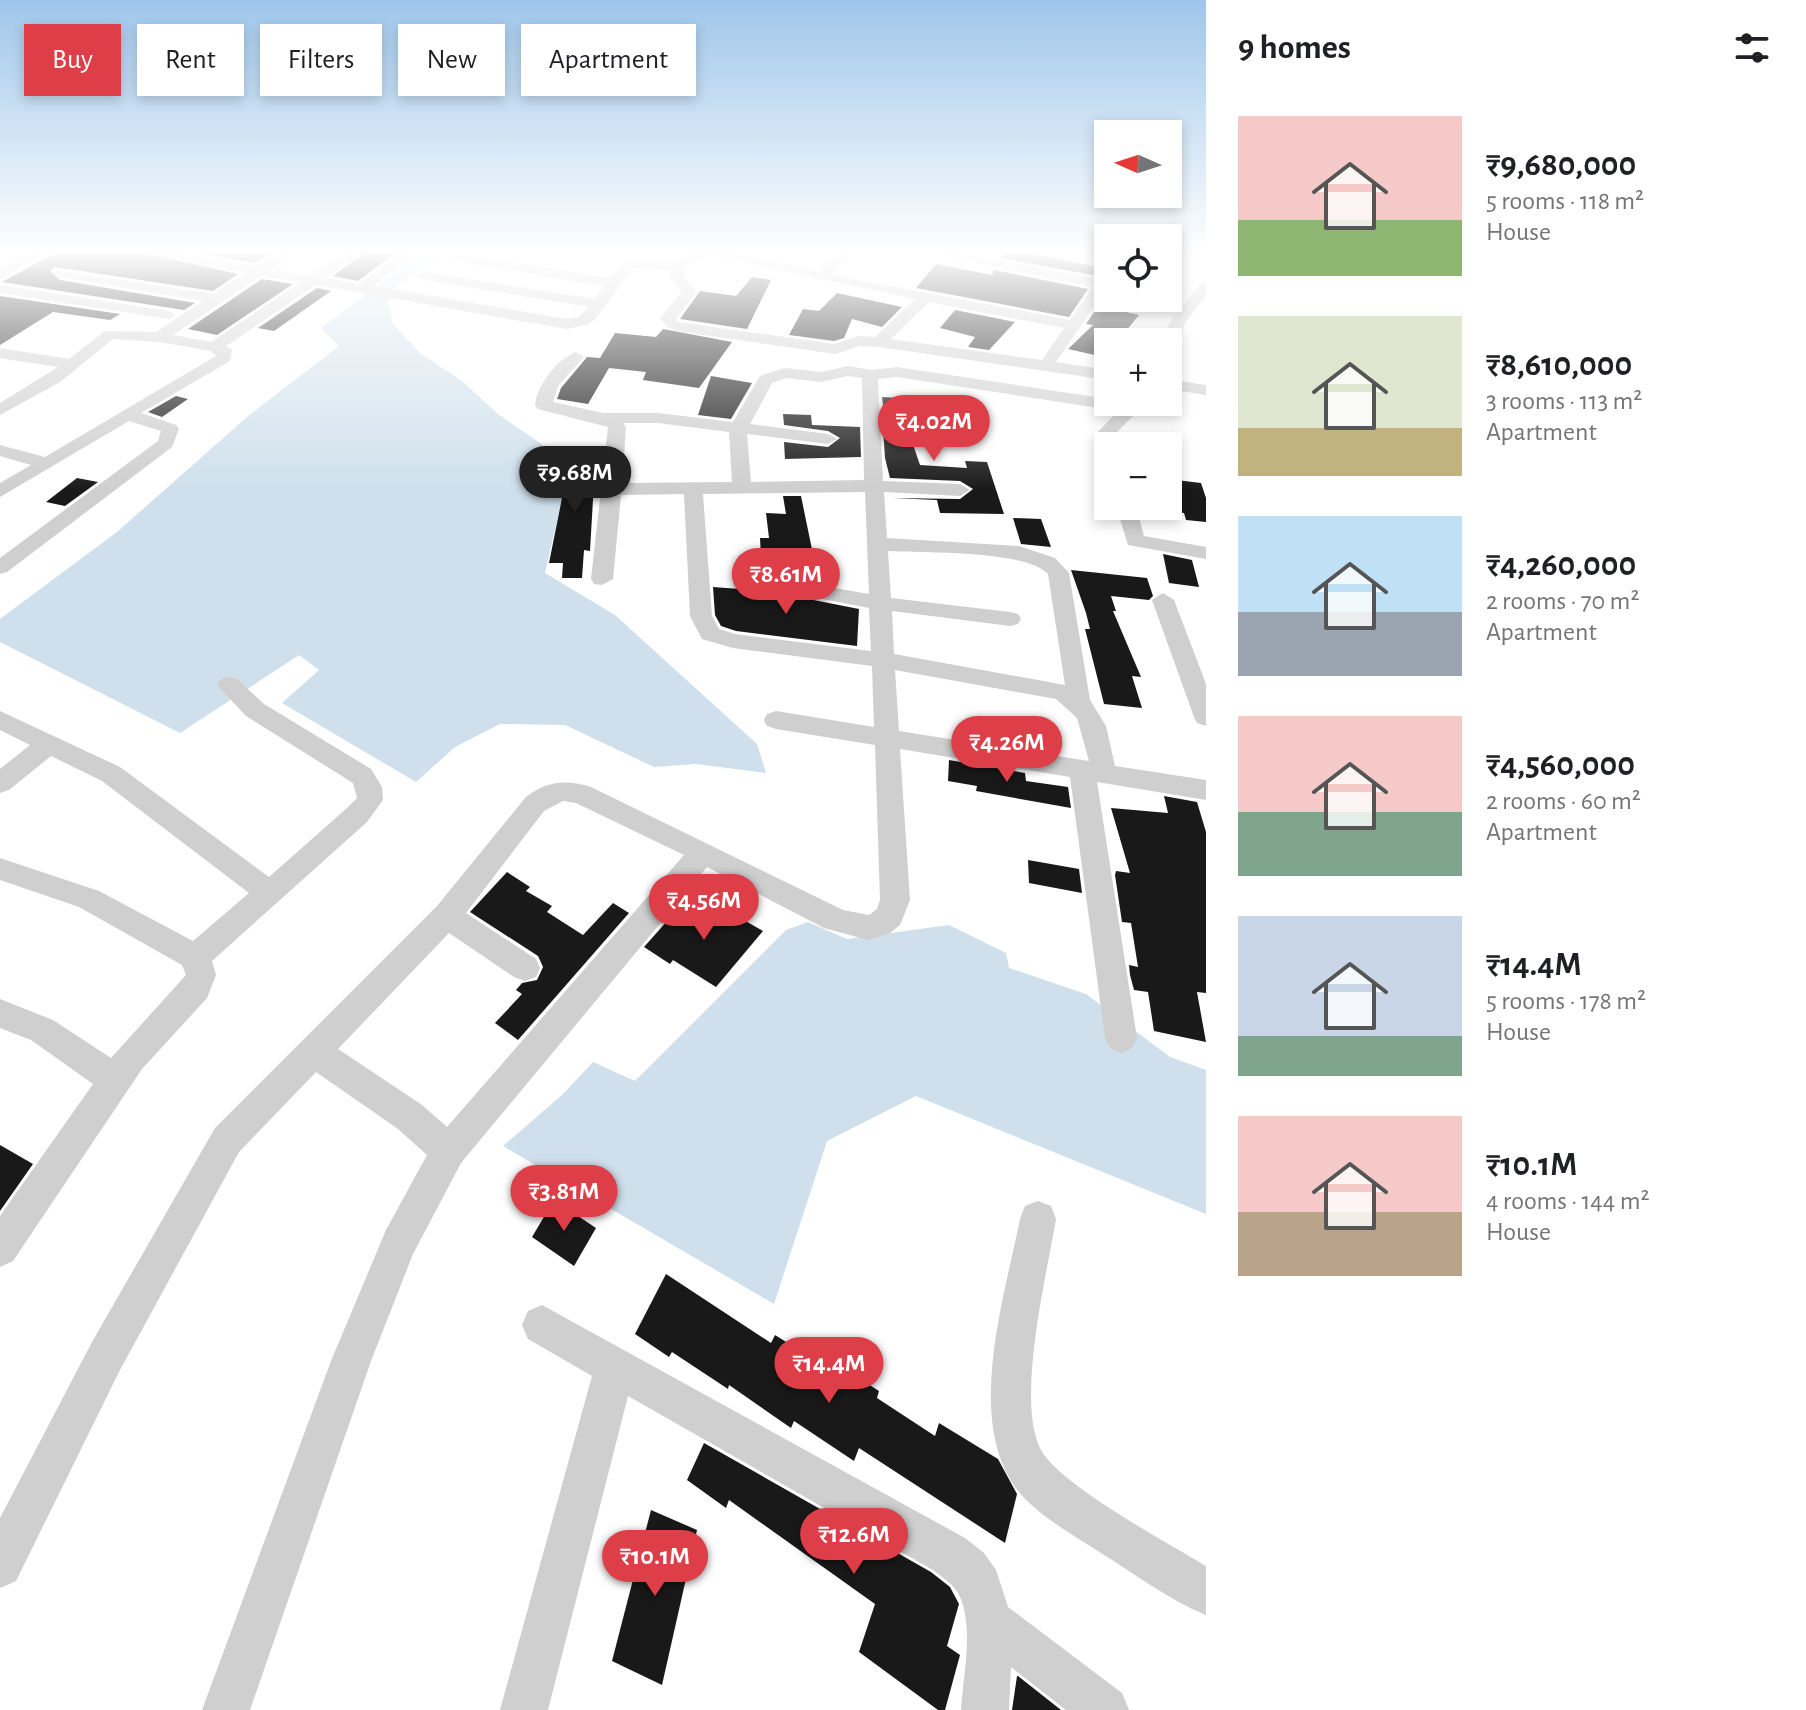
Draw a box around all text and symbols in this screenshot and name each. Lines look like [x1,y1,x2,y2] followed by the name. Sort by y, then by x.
[24,24,121,96] chip: Buy
[137,24,244,96] chip: Rent
[260,24,382,96] chip: Filters
[398,24,505,96] chip: New
[521,24,696,96] chip: Apartment
[1730,26,1774,70] icon: filters
[1238,31,1351,65] text: 9 homes
[1094,120,1182,208] north arrow
[1094,120,1182,520] map controls
[1302,148,1398,244] icon: home
[1486,148,1636,182] text: ₹9,680,000
[1486,188,1644,214] text: 5 rooms · 118 m²
[1486,219,1551,245] text: House
[1094,224,1182,312] button: locate
[1094,328,1182,416] button: +
[1302,348,1398,444] icon: home
[1486,348,1632,382] text: ₹8,610,000
[1486,388,1642,414] text: 3 rooms · 113 m²
[869,395,999,463] pin: ₹4.02M
[896,408,972,434] text: ₹4.02M
[1486,419,1597,445] text: Apartment
[1094,432,1182,520] button: −
[510,446,640,514] pin: ₹9.68M
[537,459,613,485] text: ₹9.68M
[721,548,851,616] pin: ₹8.61M
[1302,548,1398,644] icon: home
[1486,548,1636,582] text: ₹4,260,000
[750,561,822,587] text: ₹8.61M
[1486,588,1639,614] text: 2 rooms · 70 m²
[1486,619,1597,645] text: Apartment
[942,716,1072,784] pin: ₹4.26M
[969,729,1045,755] text: ₹4.26M
[1302,748,1398,844] icon: home
[1486,748,1635,782] text: ₹4,560,000
[1486,788,1641,814] text: 2 rooms · 60 m²
[1486,819,1597,845] text: Apartment
[639,874,769,942] pin: ₹4.56M
[667,887,741,913] text: ₹4.56M
[1302,948,1398,1044] icon: home
[1486,948,1582,982] text: ₹14.4M
[1486,988,1646,1014] text: 5 rooms · 178 m²
[1486,1019,1551,1045] text: House
[1302,1148,1398,1244] icon: home
[1486,1148,1577,1182] text: ₹10.1M
[499,1165,629,1233] pin: ₹3.81M
[529,1178,599,1204] text: ₹3.81M
[1486,1188,1650,1214] text: 4 rooms · 144 m²
[1486,1219,1551,1245] text: House
[764,1337,894,1405] pin: ₹14.4M
[792,1350,866,1376] text: ₹14.4M
[789,1508,919,1576] pin: ₹12.6M
[818,1521,890,1547] text: ₹12.6M
[590,1530,720,1598] pin: ₹10.1M
[620,1543,690,1569] text: ₹10.1M

